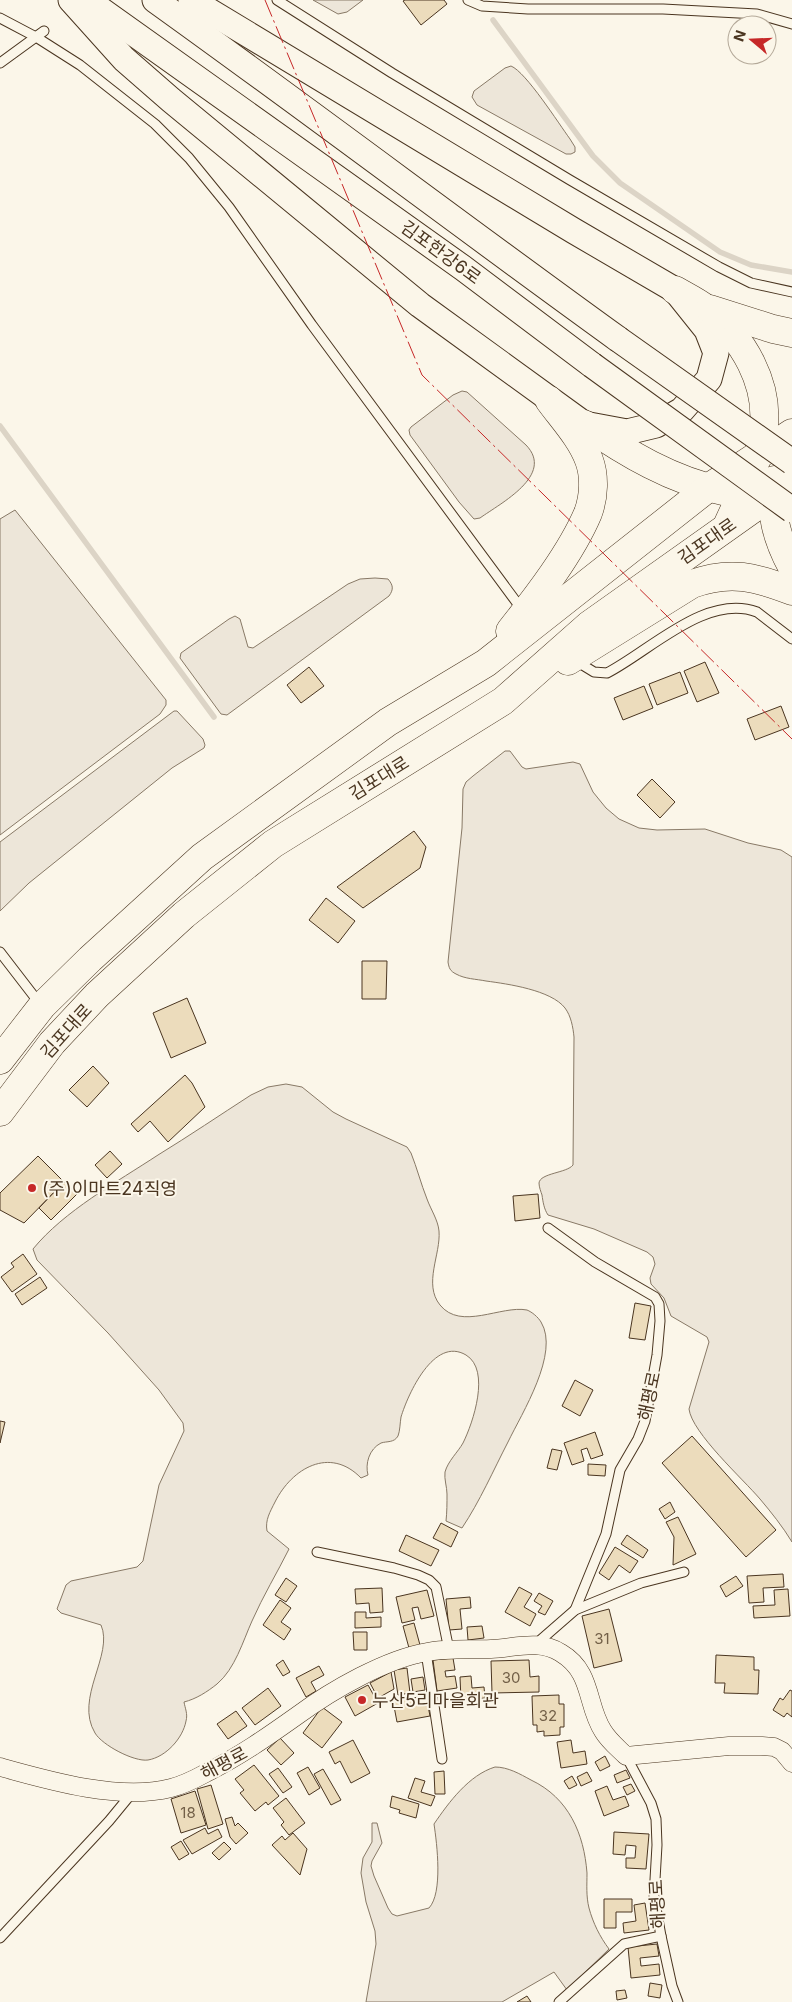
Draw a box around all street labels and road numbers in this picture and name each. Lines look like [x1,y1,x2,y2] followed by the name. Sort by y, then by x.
[397,216,485,288] street label: 김포한강6로
[674,513,740,569] street label: 김포대로
[345,752,413,804] street label: 김포대로
[36,999,96,1063] street label: 김포대로
[634,1370,664,1422] street label: 해평로
[197,1742,251,1784] street label: 해평로
[645,1879,669,1929] street label: 해평로

